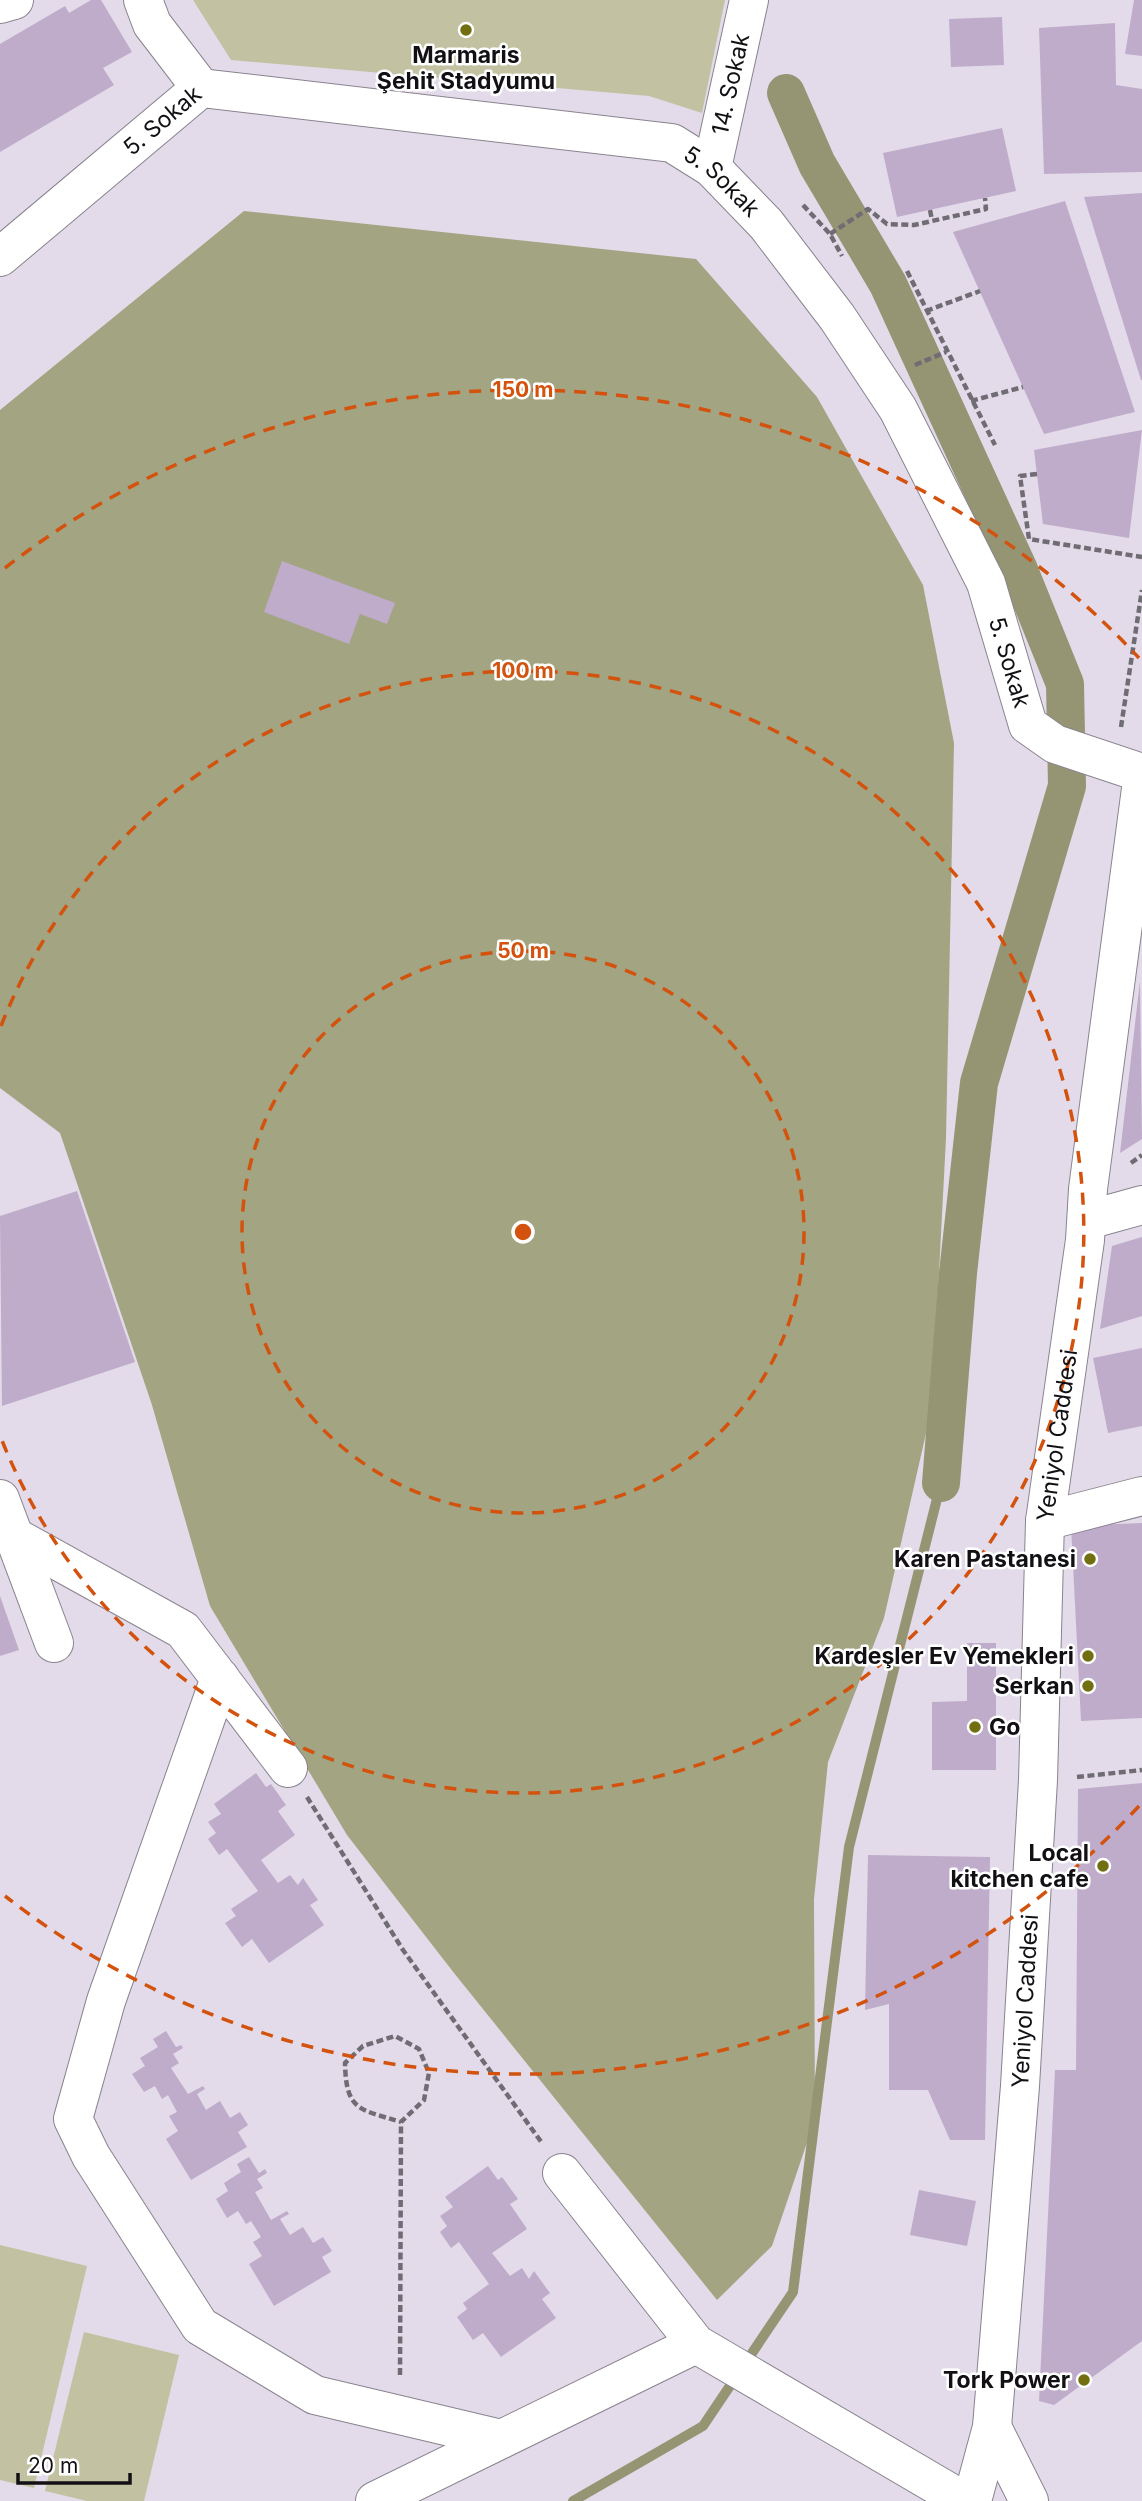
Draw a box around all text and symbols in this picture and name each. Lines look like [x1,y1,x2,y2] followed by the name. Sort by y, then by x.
[458,22,474,38] marker: Marmaris Şehit Stadyumu
[706,30,755,137] street label: 14. Sokak
[377,41,555,95] place label: Marmaris Şehit Stadyumu
[118,80,207,161] street label: 5. Sokak
[679,140,766,223] street label: 5. Sokak
[493,377,553,402] text: 150 m
[983,614,1036,711] street label: 5. Sokak
[492,658,554,683] text: 100 m
[497,938,549,963] text: 50 m
[511,1220,535,1244] centre of rings
[1031,1347,1083,1523] street label: Yeniyol Caddesi
[894,1545,1076,1573] place label: Karen Pastanesi
[1082,1551,1098,1567] marker: Karen Pastanesi
[815,1642,1074,1670] place label: Kardeşler Ev Yemekleri
[1080,1648,1096,1664] marker: Kardeşler Ev Yemekleri
[994,1672,1074,1700] place label: Serkan
[1080,1678,1096,1694] marker: Serkan
[989,1713,1020,1741] place label: Go
[967,1719,983,1735] marker: Go
[950,1839,1089,1893] place label: Local kitchen cafe
[1095,1858,1111,1874] marker: Local kitchen cafe
[1006,1913,1044,2089] street label: Yeniyol Caddesi
[943,2366,1070,2394] place label: Tork Power
[1076,2372,1092,2388] marker: Tork Power
[18,2442,130,2486] scale bar
[28,2453,78,2478] text: 20 m

